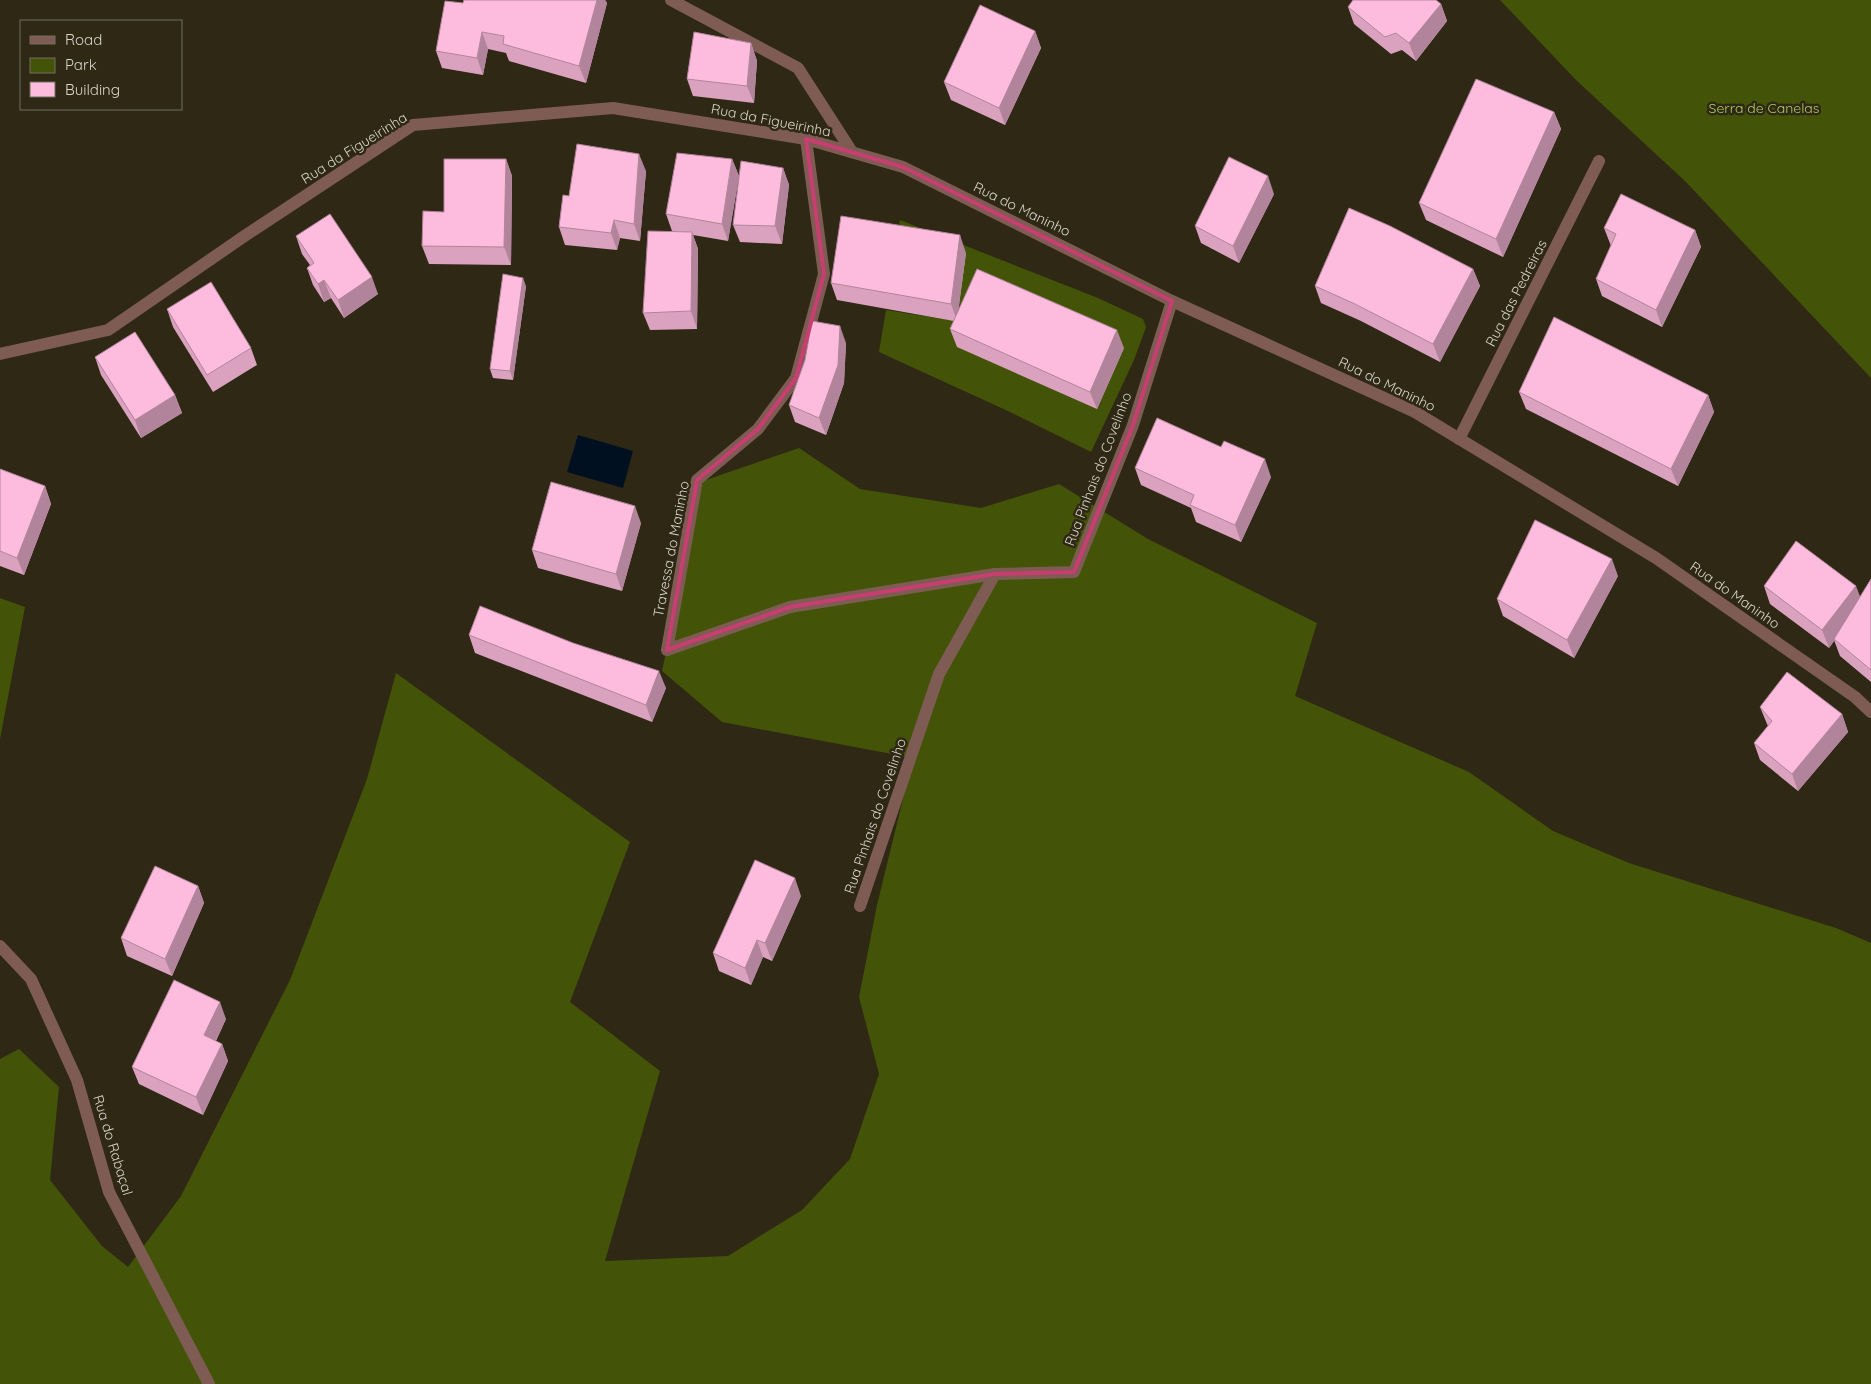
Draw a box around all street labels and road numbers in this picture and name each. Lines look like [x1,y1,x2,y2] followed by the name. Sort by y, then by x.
[710,100,832,140] street label: Rua da Figueirinha
[298,108,410,188] street label: Rua da Figueirinha
[970,178,1074,240] street label: Rua do Maninho
[1481,236,1551,350] street label: Rua das Pedreiras
[1335,353,1439,415] street label: Rua do Maninho
[1060,390,1136,548] street label: Rua Pinhais do Covelinho
[649,479,693,619] street label: Travessa do Maninho
[1686,557,1784,633] street label: Rua do Maninho
[840,736,910,896] street label: Rua Pinhais do Covelinho
[89,1093,137,1197] street label: Rua do Rabaçal

